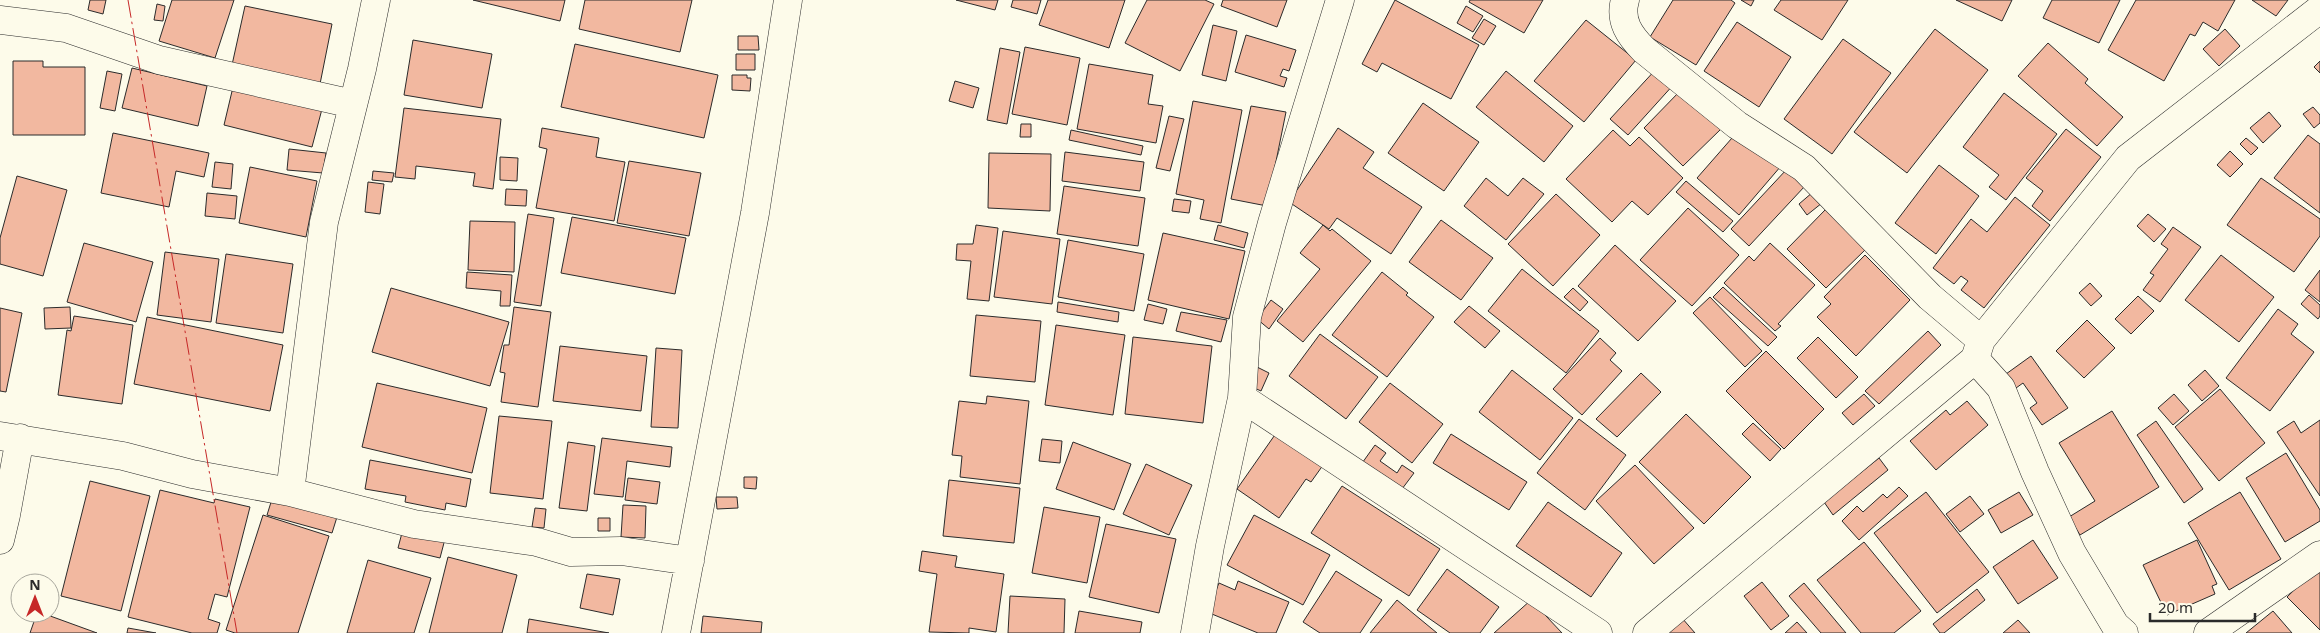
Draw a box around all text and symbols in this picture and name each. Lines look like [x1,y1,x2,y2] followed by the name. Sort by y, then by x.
[10,573,60,623] north arrow
[29,575,41,594] text: N
[2150,590,2255,622] scale bar
[2158,597,2193,617] text: 20 m

